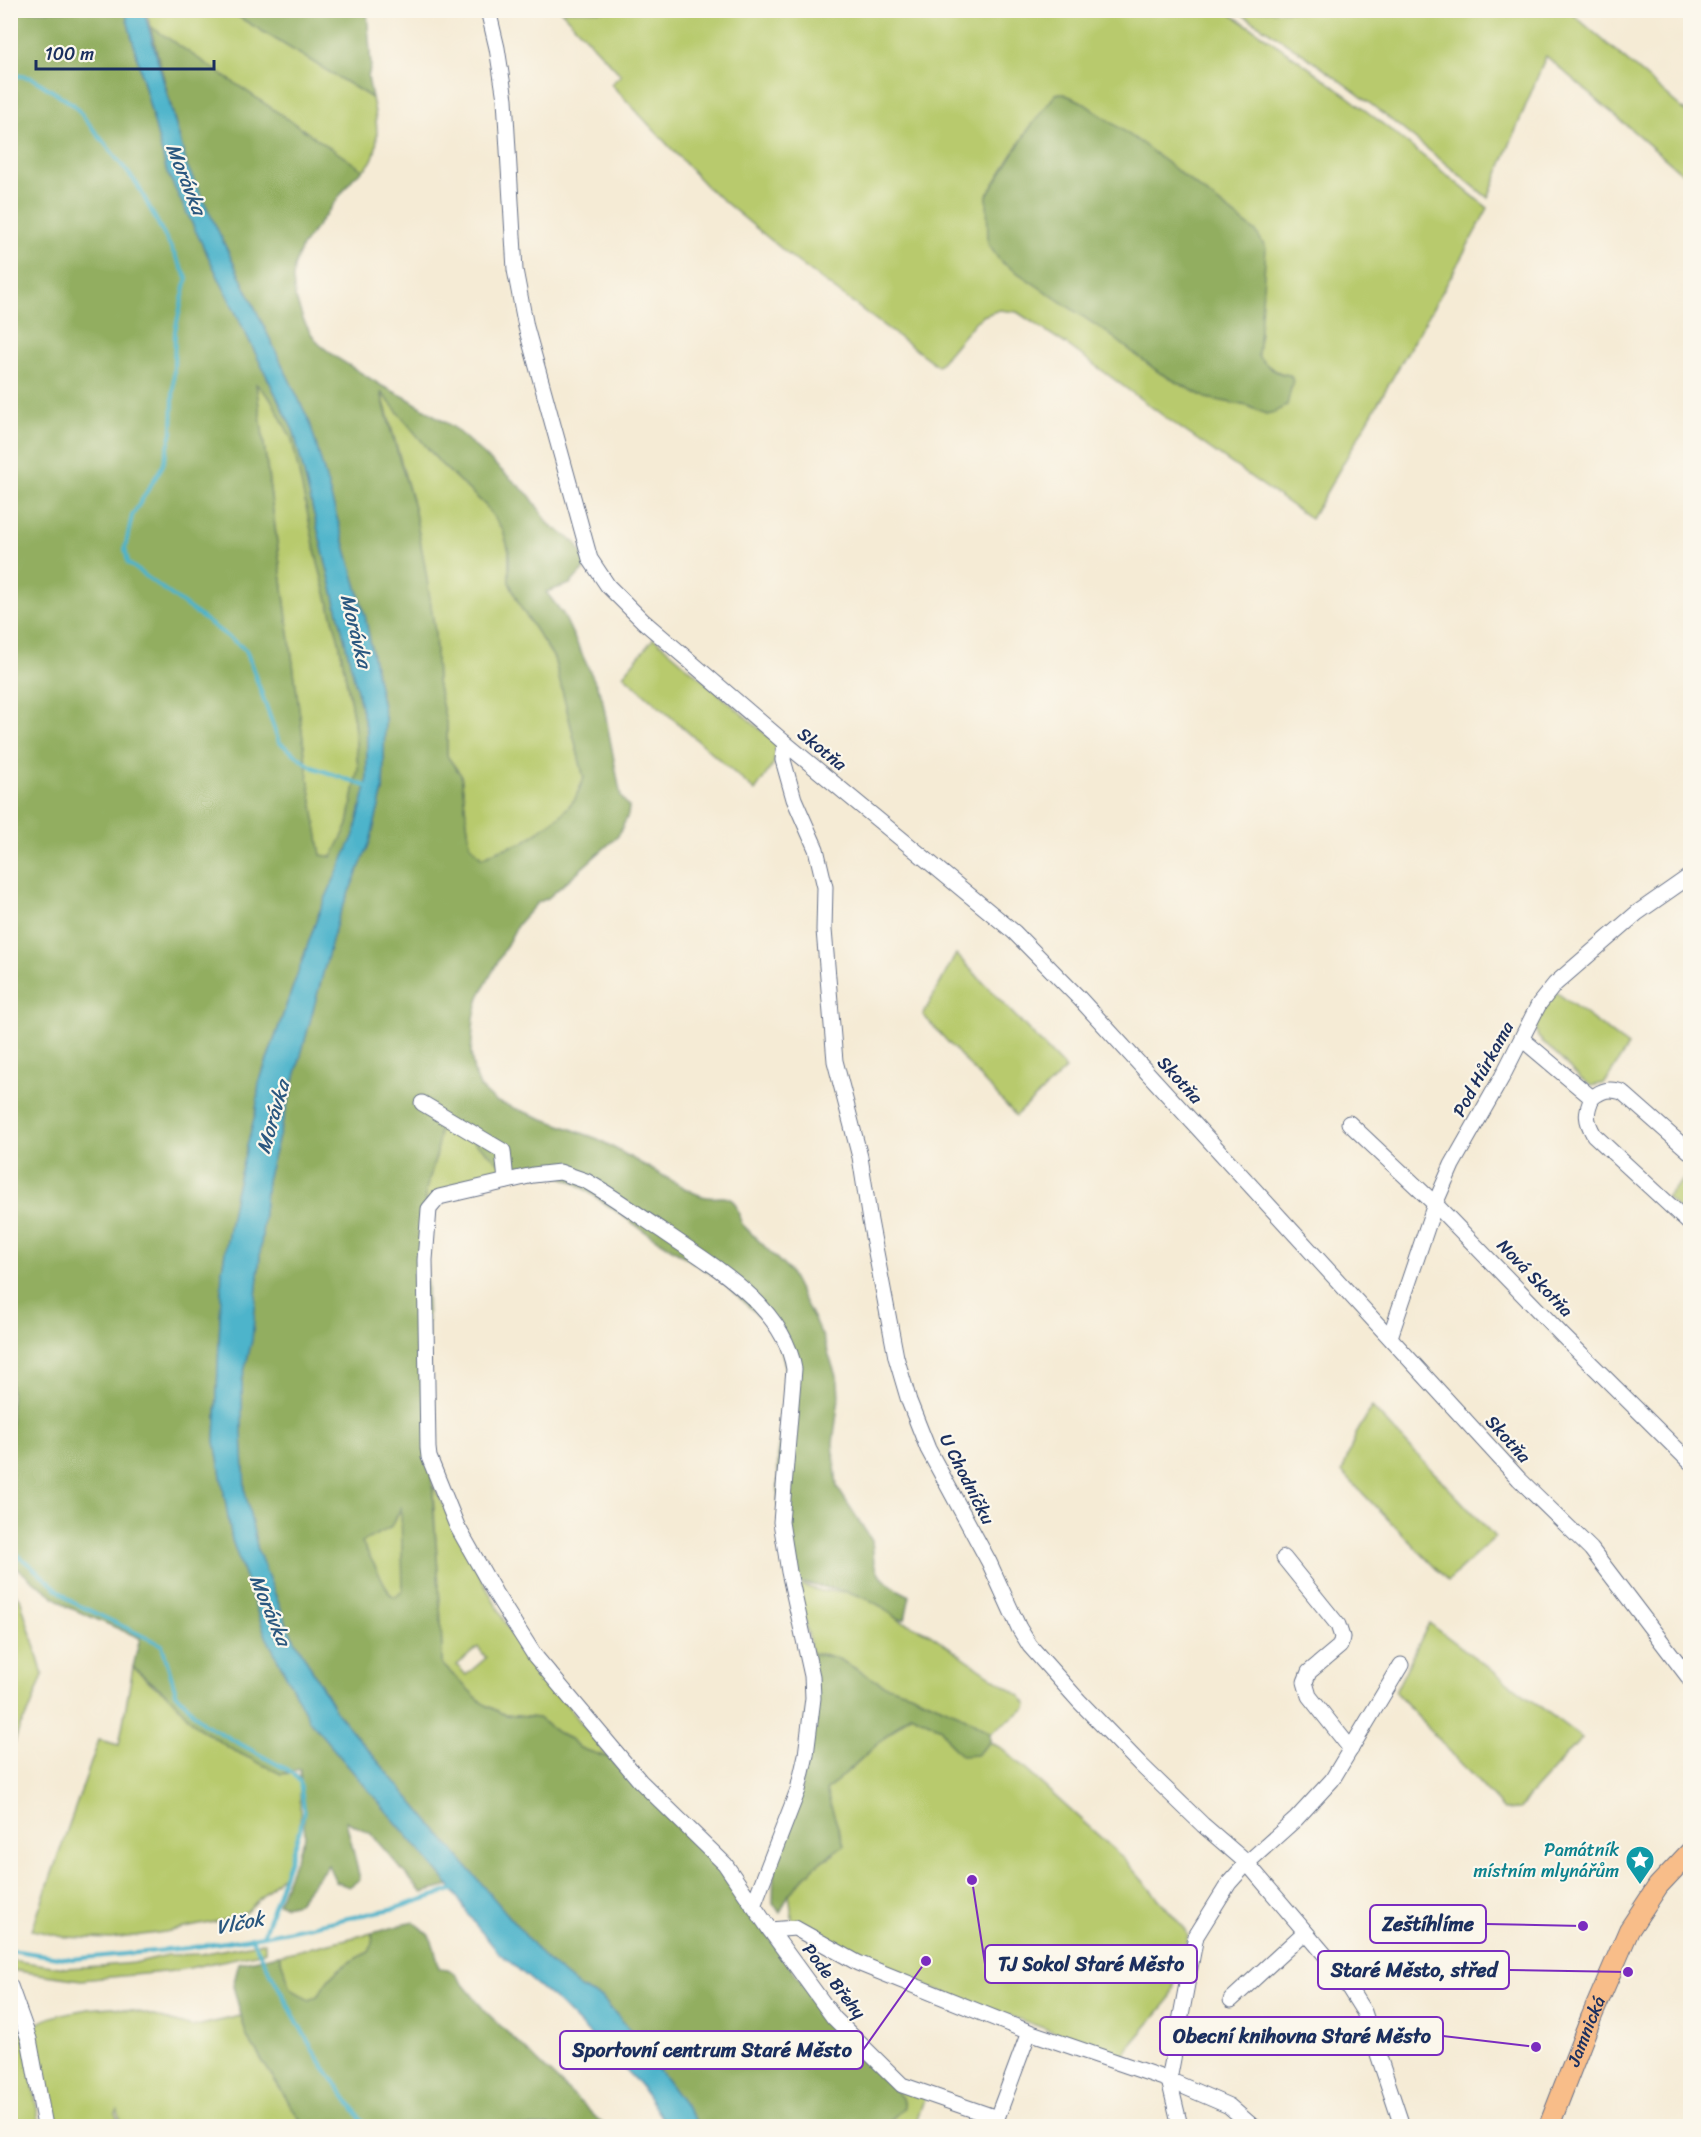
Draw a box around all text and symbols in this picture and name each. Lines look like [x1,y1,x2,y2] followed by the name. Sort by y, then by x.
[36,33,214,71] scale bar
[45,38,94,70] text: 100 m
[156,138,217,223] water label: Morávka
[330,591,383,674] water label: Morávka
[790,719,855,780] street label: Skotňa
[1443,1014,1523,1123] street label: Pod Hůrkama
[1149,1048,1211,1112] street label: Skotňa
[246,1073,301,1158] water label: Morávka
[1489,1231,1581,1325] street label: Nová Skotňa
[1477,1407,1539,1471] street label: Skotňa
[930,1428,1004,1531] street label: U Chodníčku
[239,1569,302,1654] water label: Morávka
[1474,1834,1619,1887] place label: Památník místním mlynářům
[1624,1844,1656,1886] place icon: Památník místním mlynářům
[213,1901,269,1945] water label: Vlčok
[1370,1905,1486,1943] callout: Zeštíhlíme
[1381,1907,1475,1942] text: Zeštíhlíme
[794,1936,875,2027] street label: Pode Břehy
[985,1945,1197,1983] callout: TJ Sokol Staré Město
[998,1947,1185,1982] text: TJ Sokol Staré Město
[1318,1951,1509,1989] callout: Staré Město, střed
[1330,1953,1500,1988] text: Staré Město, střed
[1557,1991,1615,2072] street label: Jamnická
[1160,2017,1443,2055] callout: Obecní knihovna Staré Město
[1173,2019,1432,2054] text: Obecní knihovna Staré Město
[560,2031,863,2069] callout: Sportovní centrum Staré Město
[571,2033,853,2068] text: Sportovní centrum Staré Město

